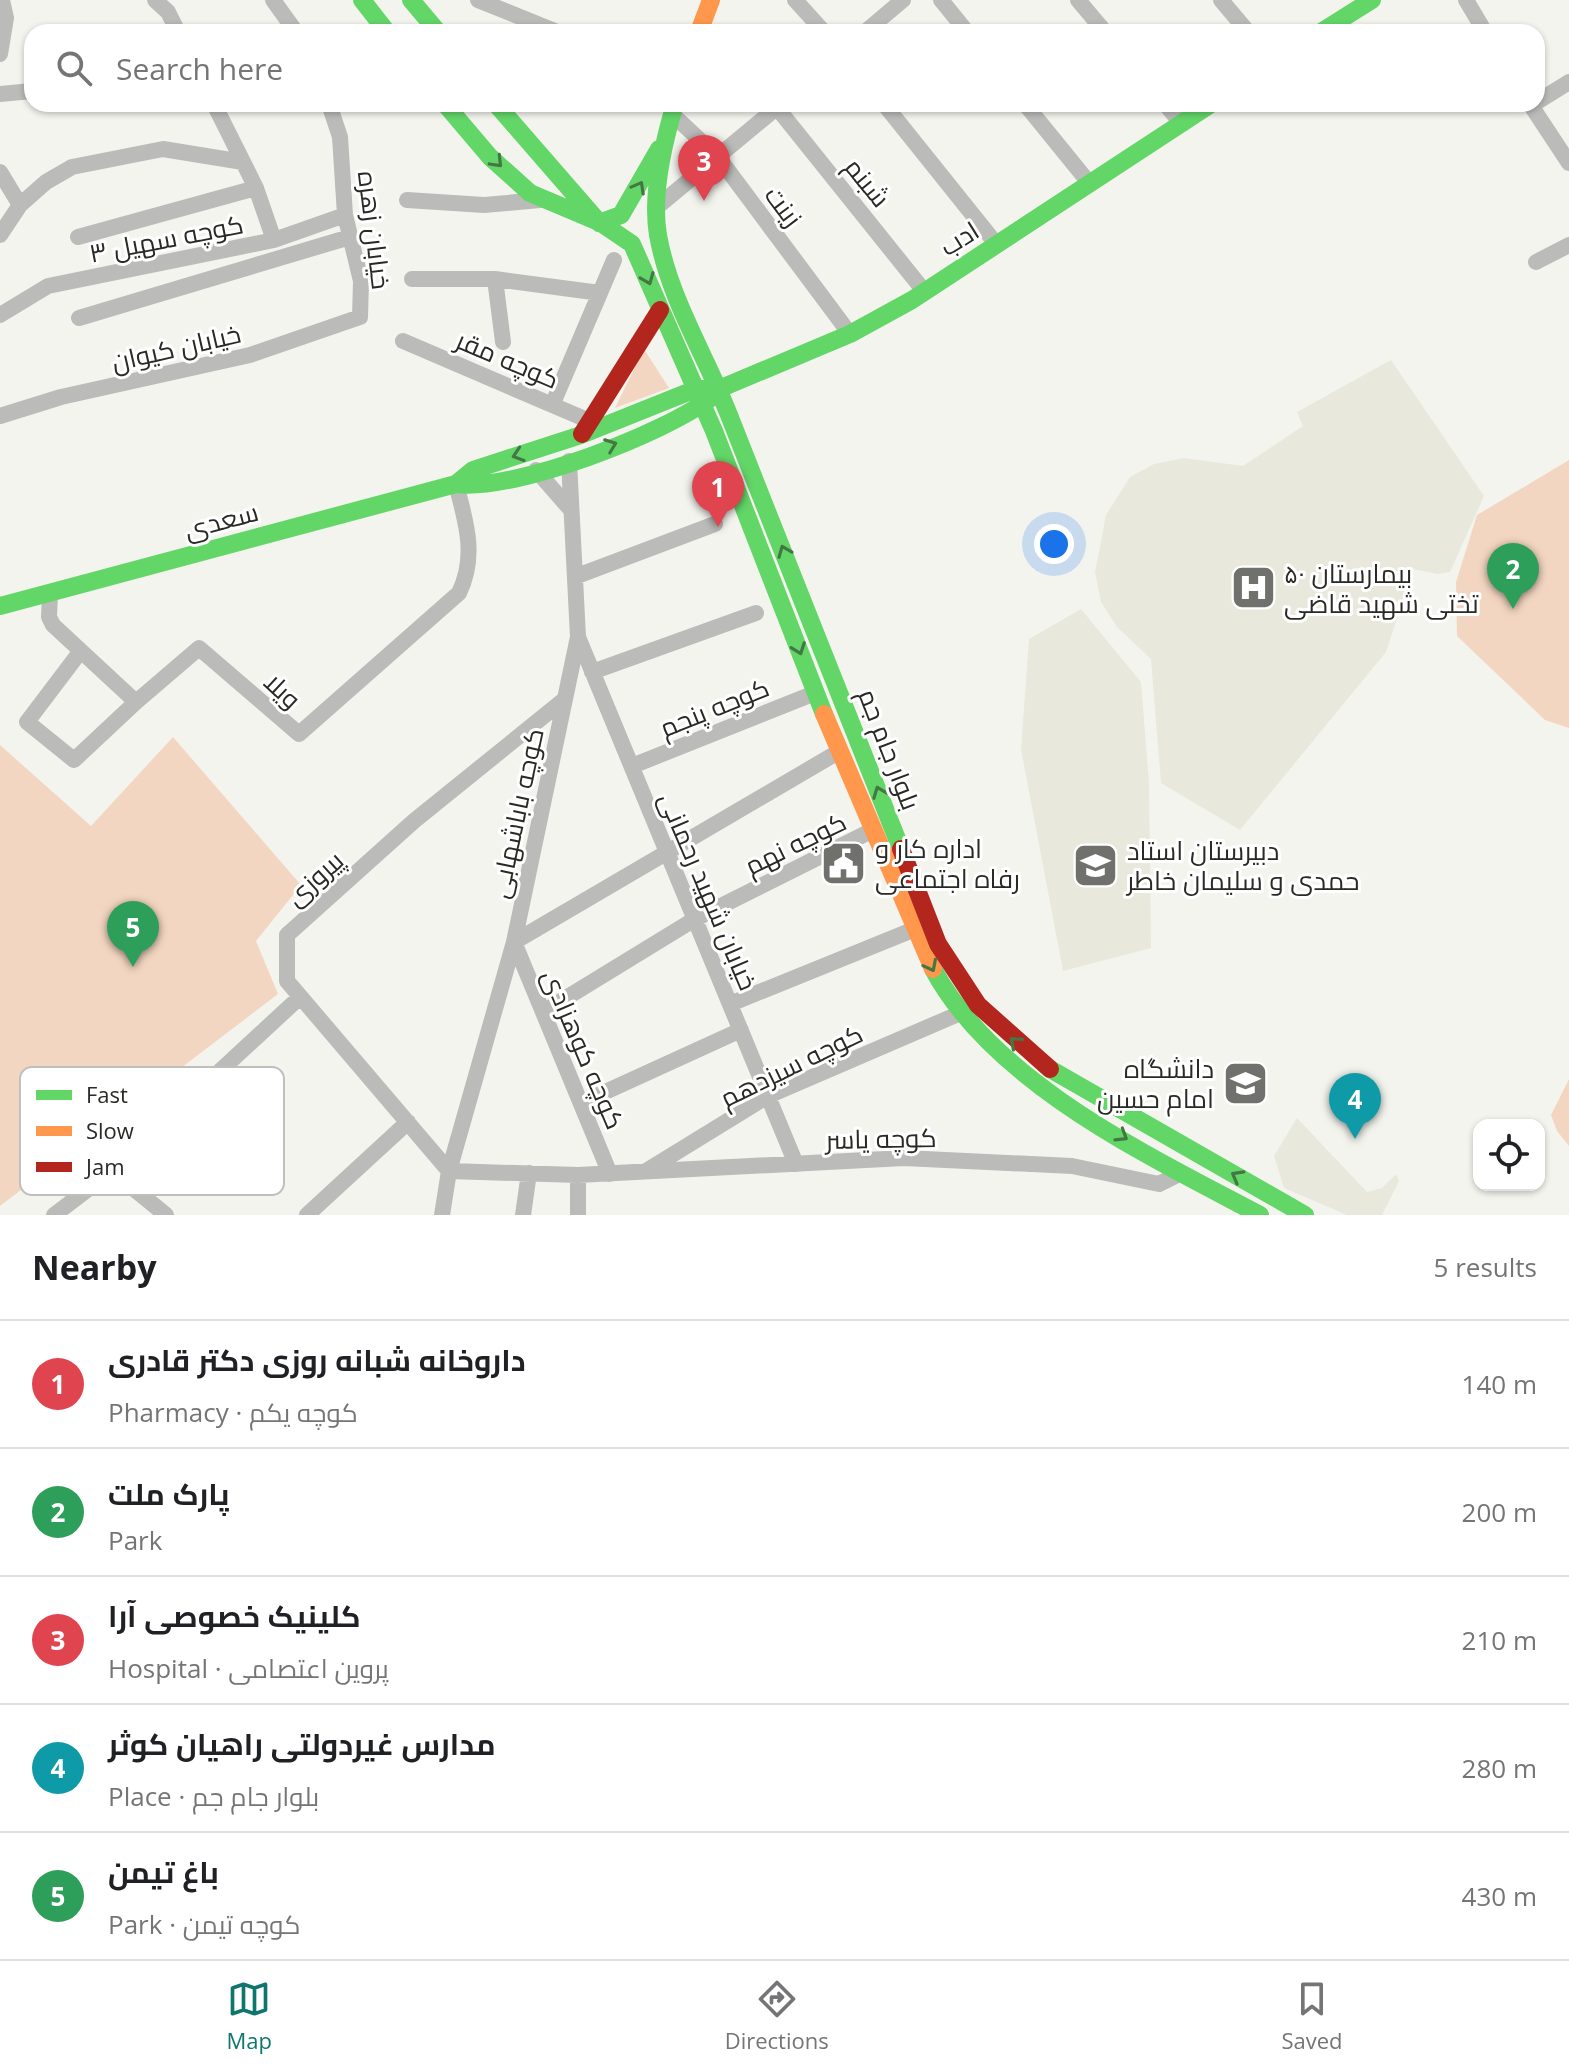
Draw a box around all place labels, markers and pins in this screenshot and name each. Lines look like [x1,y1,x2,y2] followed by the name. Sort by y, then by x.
[678,135,730,201] pin: 3
[692,461,744,527] pin: 1
[1487,543,1539,609] pin: 2
[1284,555,1479,621] place label: بیمارستان ۵۰ تختی شهید قاضی
[1229,564,1277,612] hospital icon: بیمارستان ۵۰ تختی شهید قاضی
[875,830,1020,896] place label: اداره کار و رفاه اجتماعی
[1125,832,1360,898] place label: دبیرستان استاد حمدی و سلیمان خاطر
[820,839,868,887] public building icon: اداره کار و رفاه اجتماعی
[1072,841,1120,889] school or university icon: دبیرستان استاد حمدی و سلیمان خاطر
[107,901,159,967] pin: 5
[1097,1050,1214,1117] place label: دانشگاه امام حسین
[1221,1059,1269,1107] school or university icon: دانشگاه امام حسین
[1329,1073,1381,1139] pin: 4

